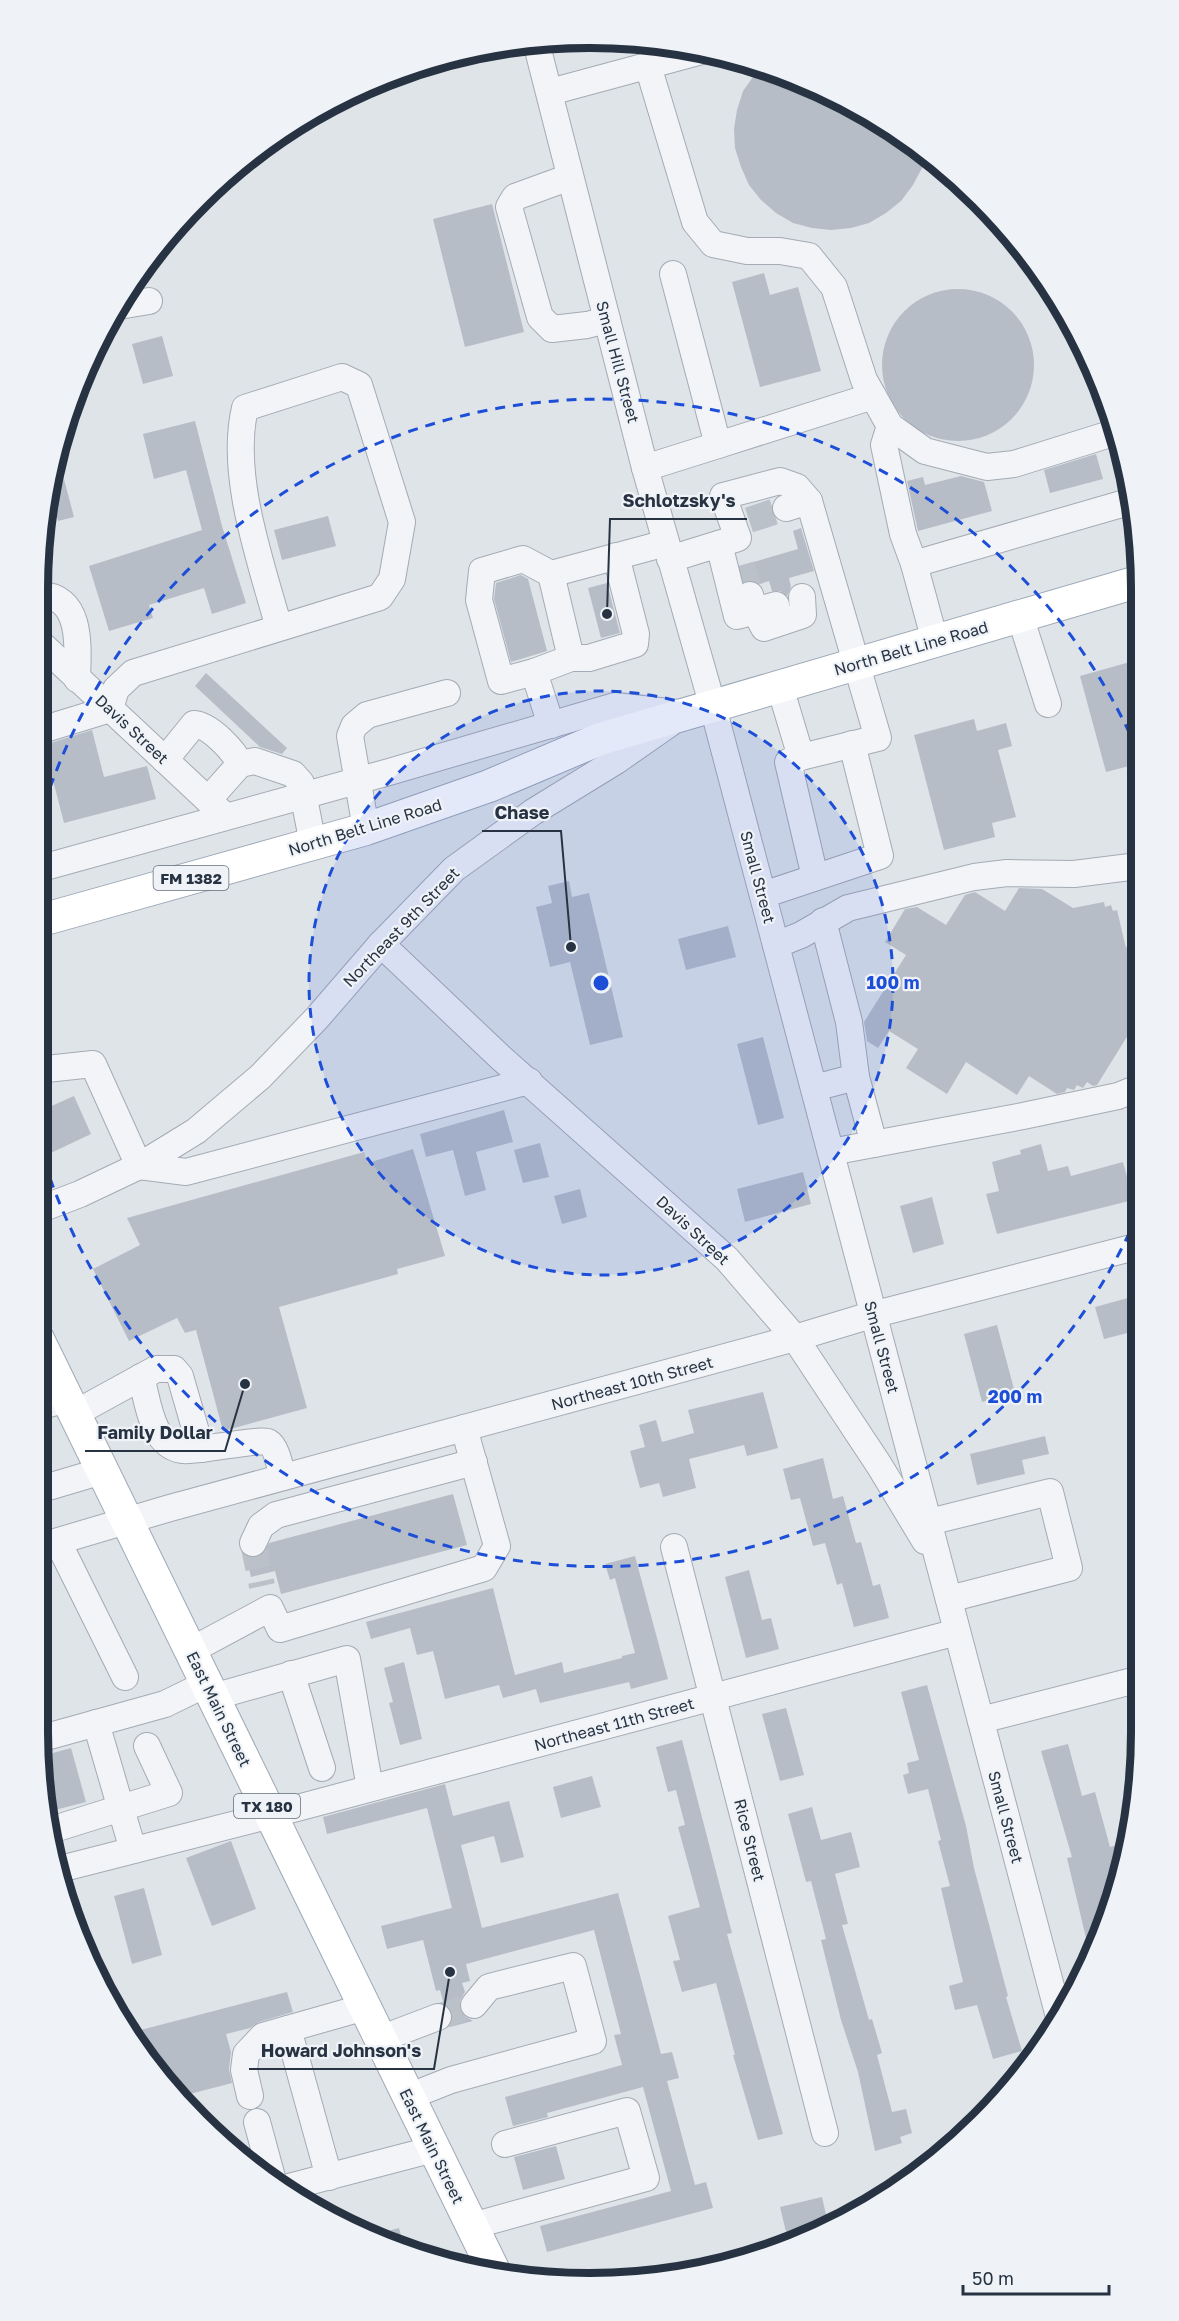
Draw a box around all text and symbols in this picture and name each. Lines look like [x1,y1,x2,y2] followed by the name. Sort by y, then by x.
[592,299,644,425] street label: Small Hill Street
[610,483,747,519] callout: Schlotzsky's
[622,489,736,511] text: Schlotzsky's
[832,616,990,680] street label: North Belt Line Road
[91,690,173,768] street label: Davis Street
[286,794,444,860] street label: North Belt Line Road
[482,795,561,831] callout: Chase
[495,801,550,823] text: Chase
[736,829,780,925] street label: Small Street
[339,863,463,991] street label: Northeast 9th Street
[154,866,228,890] road number: FM 1382
[867,971,919,993] text: 100 m
[591,973,611,993] centre of rings
[652,1191,734,1269] street label: Davis Street
[860,1299,904,1395] street label: Small Street
[549,1352,715,1414] street label: Northeast 10th Street
[988,1385,1042,1407] text: 200 m
[85,1415,225,1451] callout: Family Dollar
[97,1421,213,1443] text: Family Dollar
[182,1648,256,1770] street label: East Main Street
[532,1693,696,1755] street label: Northeast 11th Street
[984,1769,1028,1865] street label: Small Street
[234,1794,300,1818] road number: TX 180
[730,1797,770,1883] street label: Rice Street
[249,2033,434,2069] callout: Howard Johnson's
[261,2039,421,2061] text: Howard Johnson's
[395,2085,469,2207] street label: East Main Street
[963,2258,1108,2296] scale bar
[972,2267,1014,2289] text: 50 m

